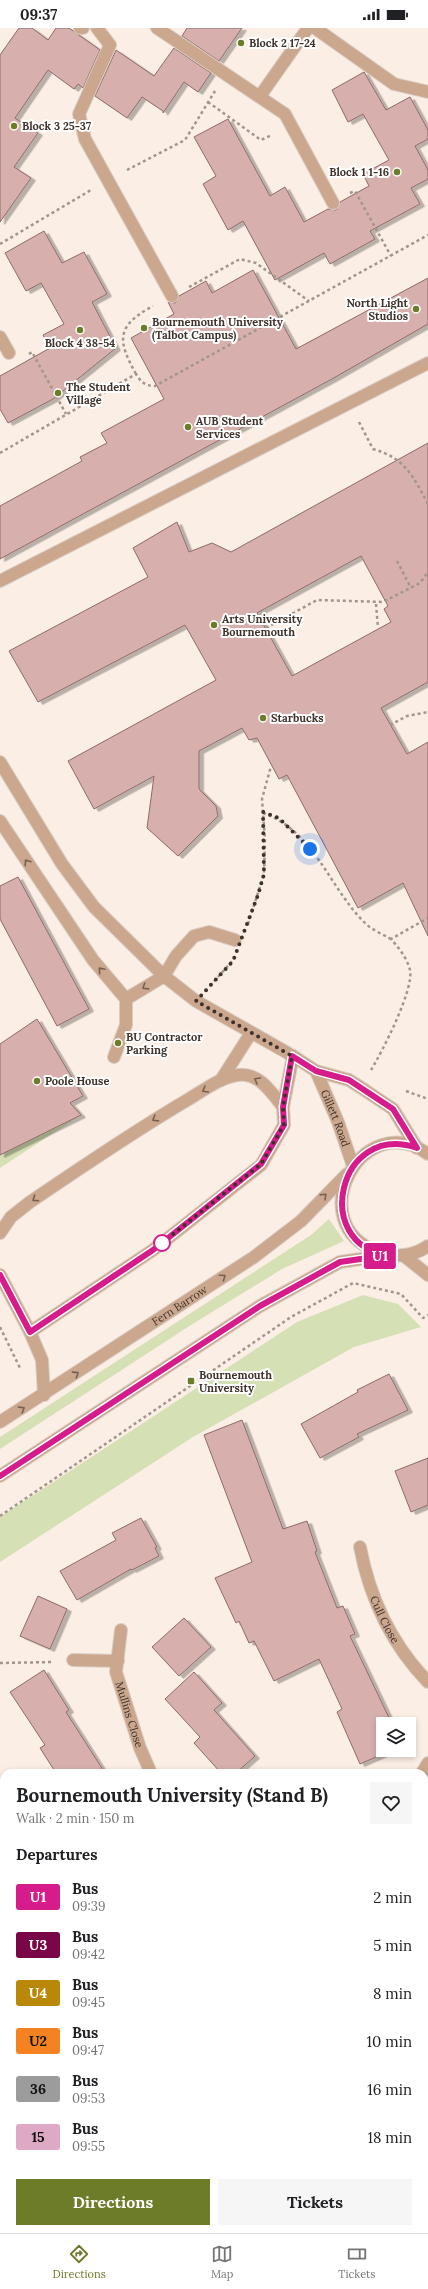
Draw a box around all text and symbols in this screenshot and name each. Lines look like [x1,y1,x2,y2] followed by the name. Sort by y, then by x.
[20,5,57,24] text: 09:37
[249,36,316,50] place label: Block 2 17-24
[236,38,246,48] marker: Block 2 17-24
[22,119,91,133] place label: Block 3 25-37
[9,121,19,131] marker: Block 3 25-37
[329,165,389,179] place label: Block 1 1-16
[392,167,402,177] marker: Block 1 1-16
[346,296,408,323] place label: North Light Studios
[411,304,421,314] marker: North Light Studios
[152,315,284,343] place label: Bournemouth University (Talbot Campus)
[139,323,149,333] marker: Bournemouth University (Talbot Campus)
[75,325,85,335] marker: Block 4 38-54
[45,336,115,350] place label: Block 4 38-54
[66,380,131,407] place label: The Student Village
[53,388,63,398] marker: The Student Village
[196,414,264,441] place label: AUB Student Services
[183,422,193,432] marker: AUB Student Services
[222,612,303,639] place label: Arts University Bournemouth
[209,620,219,630] marker: Arts University Bournemouth
[271,711,324,725] place label: Starbucks
[258,713,268,723] marker: Starbucks
[300,839,320,859] your location
[25,859,32,866] one-way arrow
[98,967,105,974] one-way arrow
[142,983,149,990] one-way arrow
[126,1030,203,1057] place label: BU Contractor Parking
[113,1038,123,1048] marker: BU Contractor Parking
[45,1074,109,1088] place label: Poole House
[32,1076,42,1086] marker: Poole House
[254,1077,261,1084] one-way arrow
[202,1085,209,1092] one-way arrow
[318,1087,353,1149] street label: Gillett Road
[152,1115,159,1122] one-way arrow
[319,1193,327,1201] one-way arrow
[32,1194,39,1202] one-way arrow
[153,1234,171,1252] unlabelled marker
[362,1243,398,1269] line badge: U1
[372,1247,388,1265] text: U1
[219,1274,226,1282] one-way arrow
[149,1282,210,1329] street label: Fern Barrow
[199,1368,272,1395] place label: Bournemouth University
[72,1371,79,1379] one-way arrow
[186,1376,196,1386] marker: Bournemouth University
[18,1406,25,1413] one-way arrow
[367,1594,403,1646] street label: Cull Close
[112,1680,146,1750] street label: Mullins Close
[376,1717,416,1757] map controls
[376,1717,416,1757] button: layers
[370,1782,412,1824] button: heart
[16,1783,328,1807] text: Bournemouth University (Stand B)
[16,1810,134,1827] text: Walk · 2 min · 150 m
[16,1845,97,1864] text: Departures
[72,1879,98,1898] text: Bus
[30,1888,46,1906] text: U1
[373,1888,412,1907] text: 2 min
[72,1898,106,1915] text: 09:39
[72,1927,98,1946] text: Bus
[29,1936,47,1954] text: U3
[373,1936,412,1955] text: 5 min
[72,1946,105,1963] text: 09:42
[72,1975,98,1994] text: Bus
[29,1984,47,2002] text: U4
[373,1984,412,2003] text: 8 min
[72,1994,105,2011] text: 09:45
[72,2023,98,2042] text: Bus
[29,2032,47,2050] text: U2
[367,2032,412,2051] text: 10 min
[72,2042,104,2059] text: 09:47
[72,2071,98,2090] text: Bus
[30,2080,46,2098] text: 36
[367,2080,412,2099] text: 16 min
[72,2090,105,2107] text: 09:53
[72,2119,98,2138] text: Bus
[31,2128,45,2146] text: 15
[367,2128,412,2147] text: 18 min
[72,2138,105,2155] text: 09:55
[16,2179,210,2225] button: Directions
[218,2179,412,2225] button: Tickets
[53,2243,106,2281] tab: Directions
[211,2243,233,2281] tab: Map
[338,2243,375,2281] tab: Tickets

